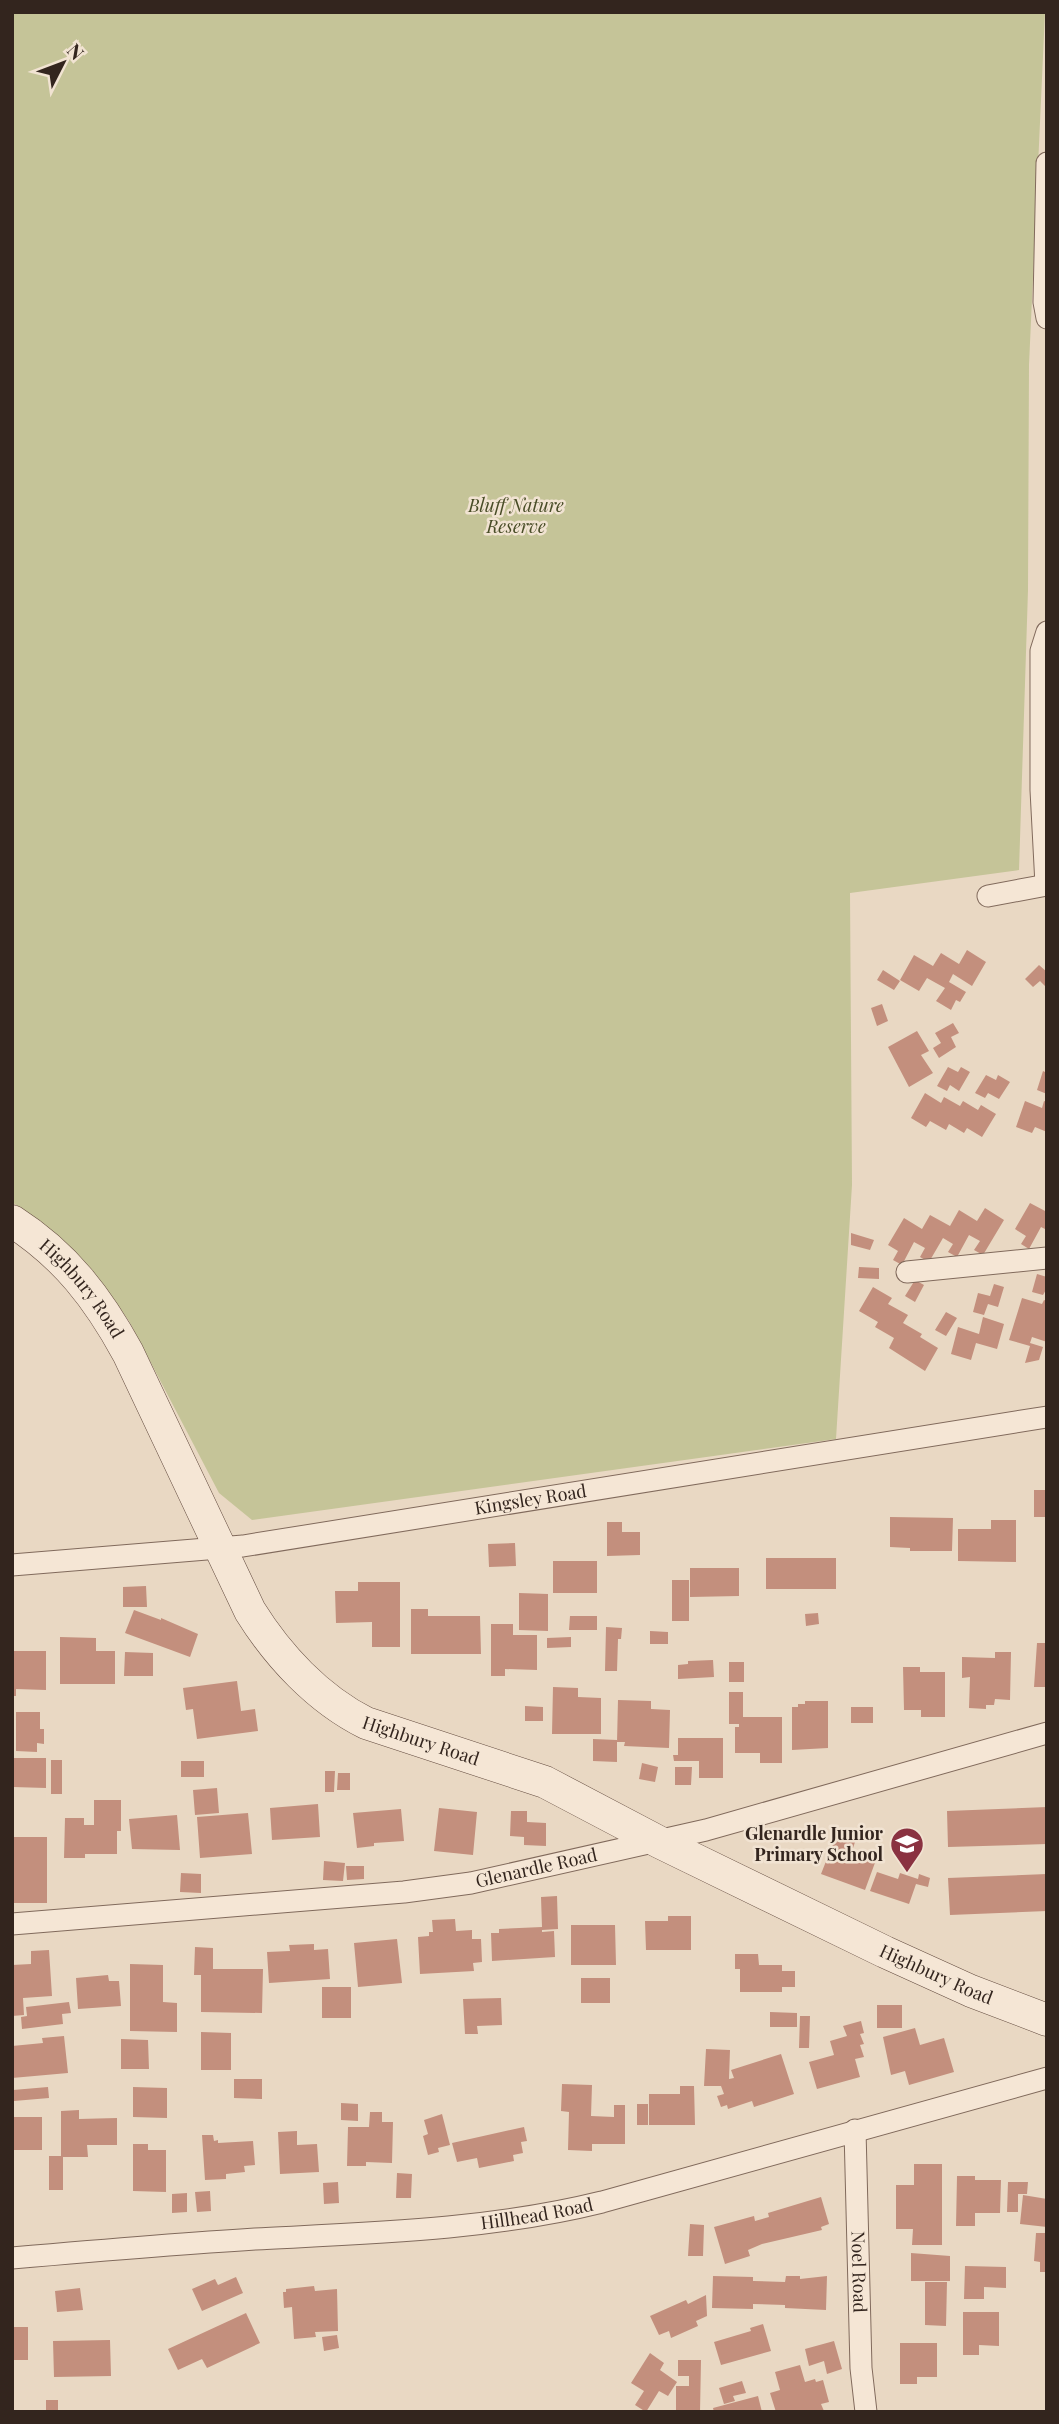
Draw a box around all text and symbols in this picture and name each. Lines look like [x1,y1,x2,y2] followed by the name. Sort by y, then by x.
[28,28,98,98] north arrow
[62,37,91,65] text: N
[467,493,564,538] park label: Bluff Nature Reserve
[35,1233,130,1343] street label: Highbury Road
[473,1478,589,1520] street label: Kingsley Road
[360,1710,483,1771] street label: Highbury Road
[745,1821,884,1866] place label: Glenardle Junior Primary School
[888,1825,926,1874] school or university icon: Glenardle Junior Primary School
[473,1842,600,1893] street label: Glenardle Road
[876,1938,997,2009] street label: Highbury Road
[479,2191,596,2235] street label: Hillhead Road
[847,2231,873,2314] street label: Noel Road

